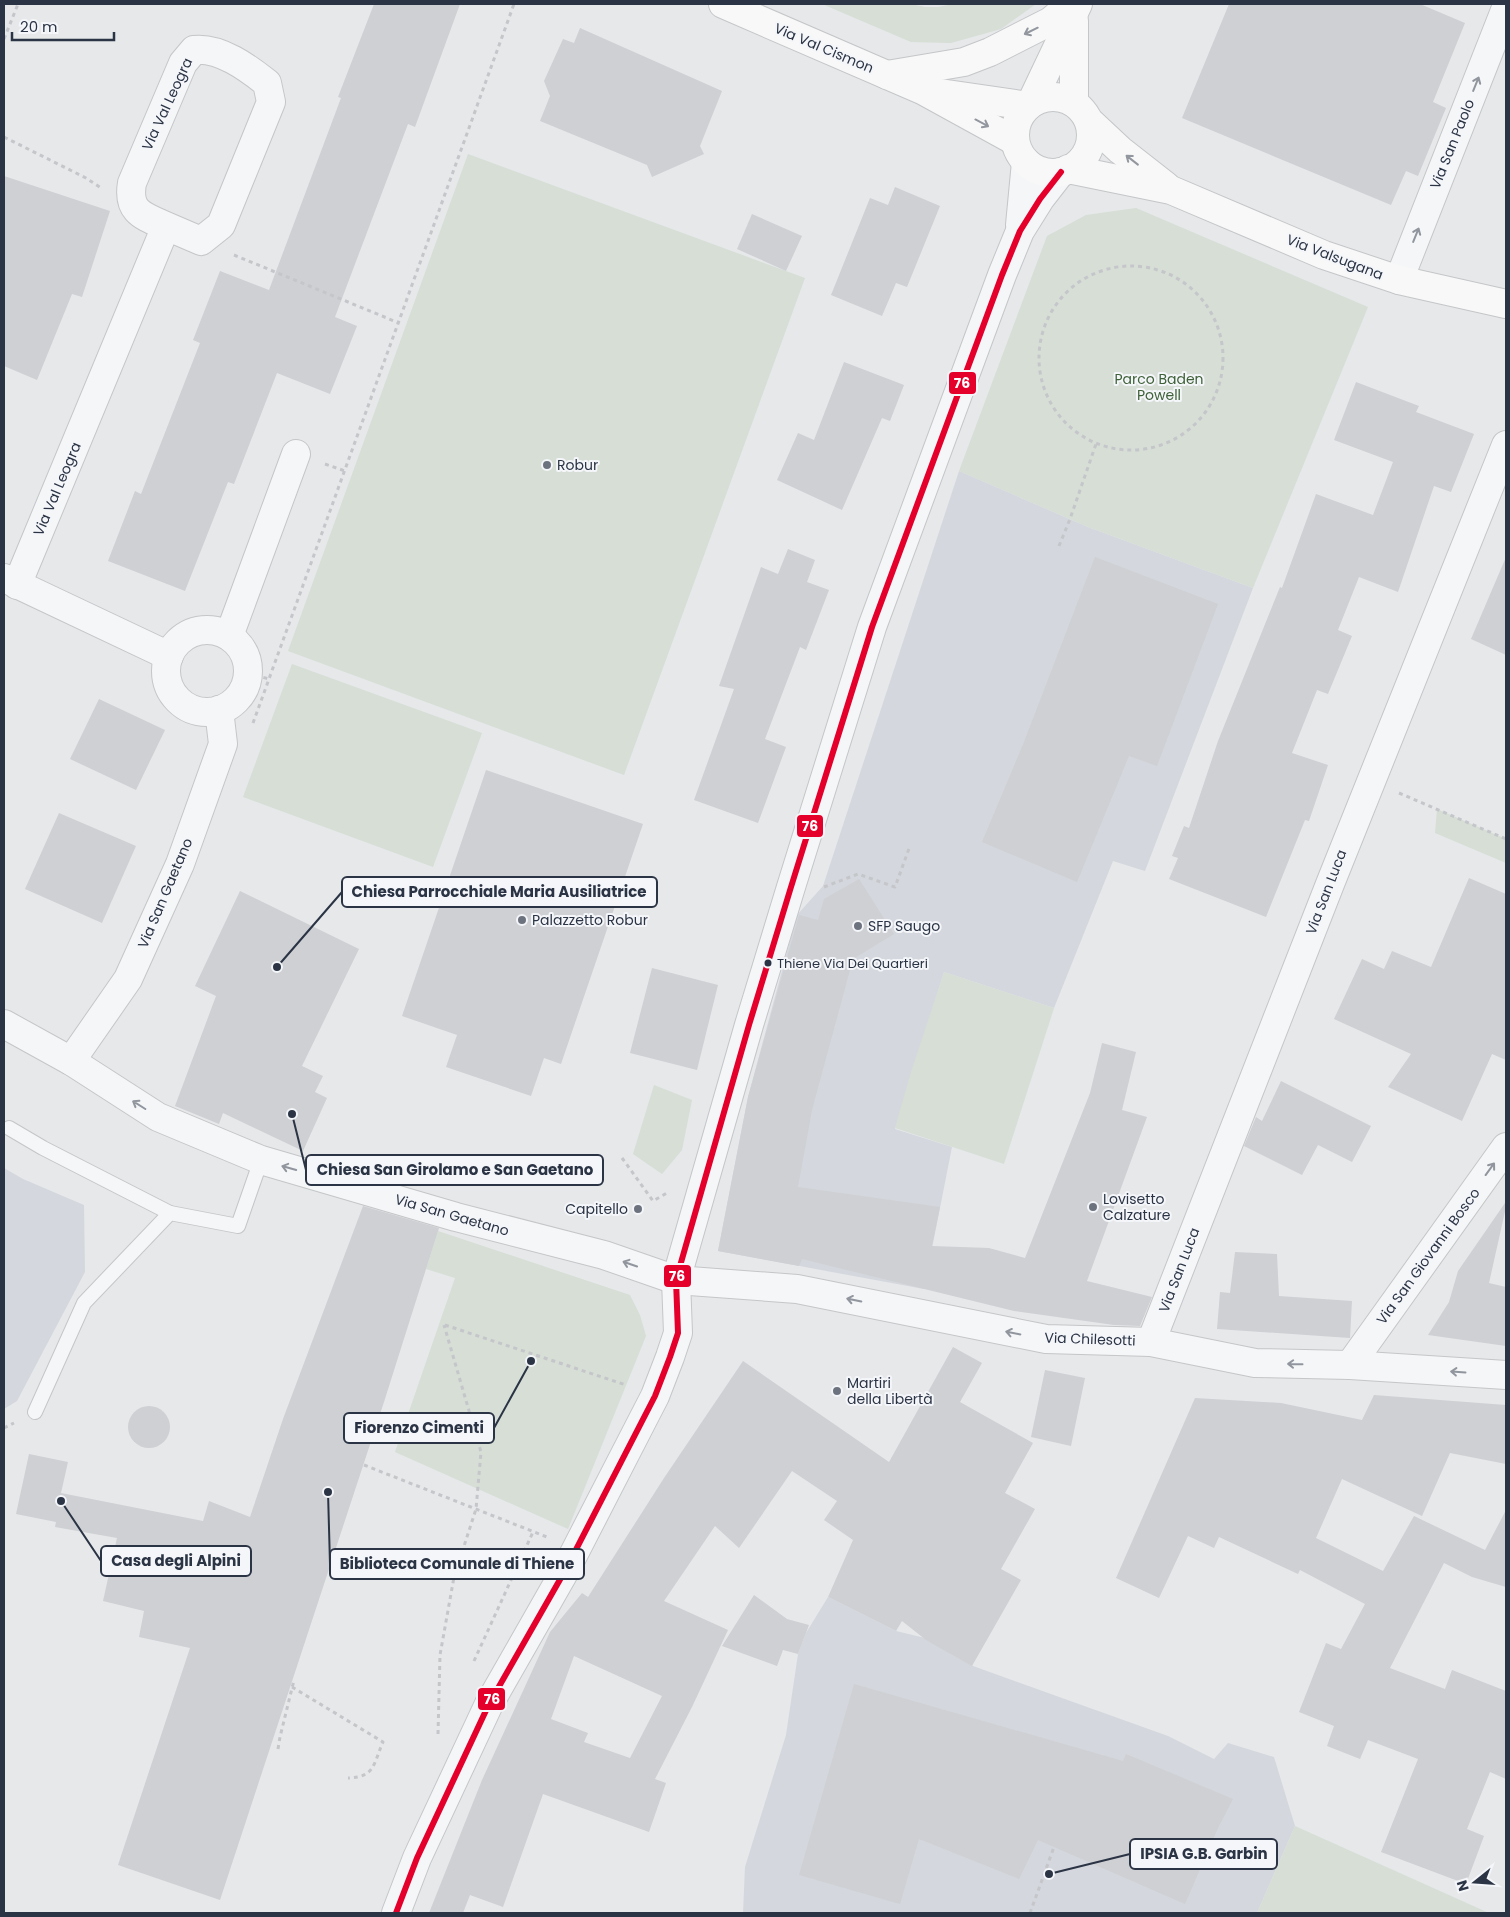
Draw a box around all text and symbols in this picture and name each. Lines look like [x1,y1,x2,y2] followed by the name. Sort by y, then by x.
[12,10,115,42] scale bar
[20,16,58,37] text: 20 m
[771,18,877,78] street label: Via Val Cismon
[1024,27,1039,37] one-way arrow
[137,54,197,154] street label: Via Val Leogra
[1472,77,1481,92] one-way arrow
[1425,96,1479,192] street label: Via San Paolo
[974,119,989,128] one-way arrow
[1126,154,1139,165] one-way arrow
[1412,228,1422,243] one-way arrow
[1284,229,1386,285] street label: Via Valsugana
[1114,369,1204,405] park label: Parco Baden Powell
[948,371,977,395] line badge: 76
[954,373,970,393] text: 76
[28,439,86,539] street label: Via Val Leogra
[557,455,598,475] place label: Robur
[541,459,553,471] marker: Robur
[796,814,824,838] line badge: 76
[802,816,818,836] text: 76
[133,835,197,951] street label: Via San Gaetano
[1301,847,1351,937] street label: Via San Luca
[342,877,657,907] callout: Chiesa Parrocchiale Maria Ausiliatrice
[351,881,647,902] text: Chiesa Parrocchiale Maria Ausiliatrice
[532,910,648,930] place label: Palazzetto Robur
[516,914,528,926] marker: Palazzetto Robur
[868,916,940,936] place label: SFP Saugo
[852,920,864,932] marker: SFP Saugo
[777,954,928,973] place label: Thiene Via Dei Quartieri
[763,958,773,968] marker: Thiene Via Dei Quartieri
[133,1100,147,1110] one-way arrow
[306,1155,603,1185] callout: Chiesa San Girolamo e San Gaetano
[317,1159,594,1180] text: Chiesa San Girolamo e San Gaetano
[281,1162,297,1172] one-way arrow
[1485,1163,1496,1176] one-way arrow
[1372,1184,1484,1328] street label: Via San Giovanni Bosco
[393,1189,512,1241] street label: Via San Gaetano
[1103,1189,1171,1225] place label: Lovisetto Calzature
[565,1199,628,1219] place label: Capitello
[1087,1201,1099,1213] marker: Lovisetto Calzature
[632,1203,644,1215] marker: Capitello
[1154,1225,1204,1315] street label: Via San Luca
[622,1259,638,1269] one-way arrow
[663,1264,692,1288] line badge: 76
[669,1266,685,1286] text: 76
[846,1295,862,1305] one-way arrow
[1044,1327,1136,1351] street label: Via Chilesotti
[1006,1328,1022,1337] one-way arrow
[1288,1359,1304,1369] one-way arrow
[1450,1367,1466,1376] one-way arrow
[847,1373,933,1409] place label: Martiri della Libertà
[831,1385,843,1397] marker: Martiri della Libertà
[344,1413,494,1443] callout: Fiorenzo Cimenti
[354,1417,484,1438] text: Fiorenzo Cimenti
[101,1546,251,1576] callout: Casa degli Alpini
[330,1549,584,1579] callout: Biblioteca Comunale di Thiene
[111,1550,241,1571] text: Casa degli Alpini
[340,1553,574,1574] text: Biblioteca Comunale di Thiene
[477,1687,506,1711] line badge: 76
[484,1689,500,1709] text: 76
[1130,1839,1277,1869] callout: IPSIA G.B. Garbin
[1140,1843,1268,1864] text: IPSIA G.B. Garbin
[1450,1857,1500,1907] north arrow
[1451,1878,1474,1894] text: N

